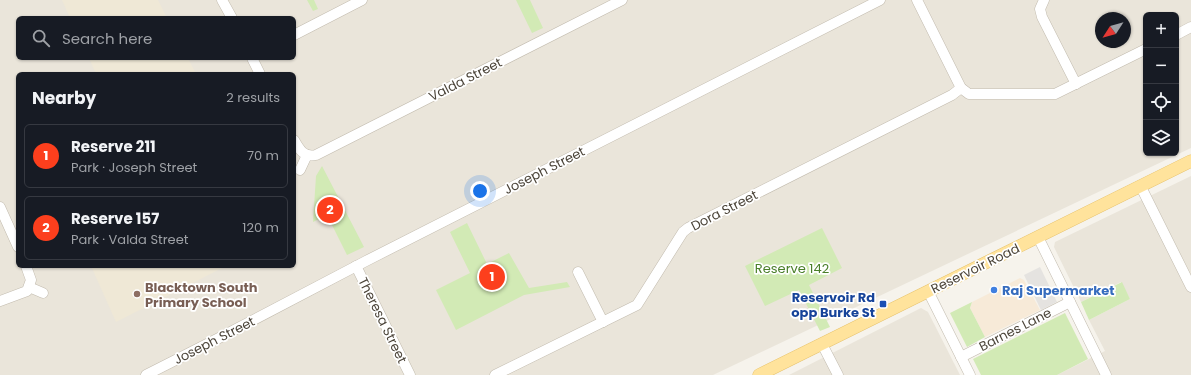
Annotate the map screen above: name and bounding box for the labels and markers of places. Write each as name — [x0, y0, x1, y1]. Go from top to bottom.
pin: 2 — [317, 195, 343, 225]
pin: 1 — [479, 262, 505, 292]
place label: Blacktown South Primary School — [145, 278, 258, 312]
place label: Raj Supermarket — [1002, 281, 1115, 300]
marker: Raj Supermarket — [989, 285, 999, 295]
place label: Reservoir Rd opp Burke St — [791, 288, 875, 322]
marker: Blacktown South Primary School — [132, 289, 142, 299]
marker: Reservoir Rd opp Burke St — [878, 299, 888, 309]

